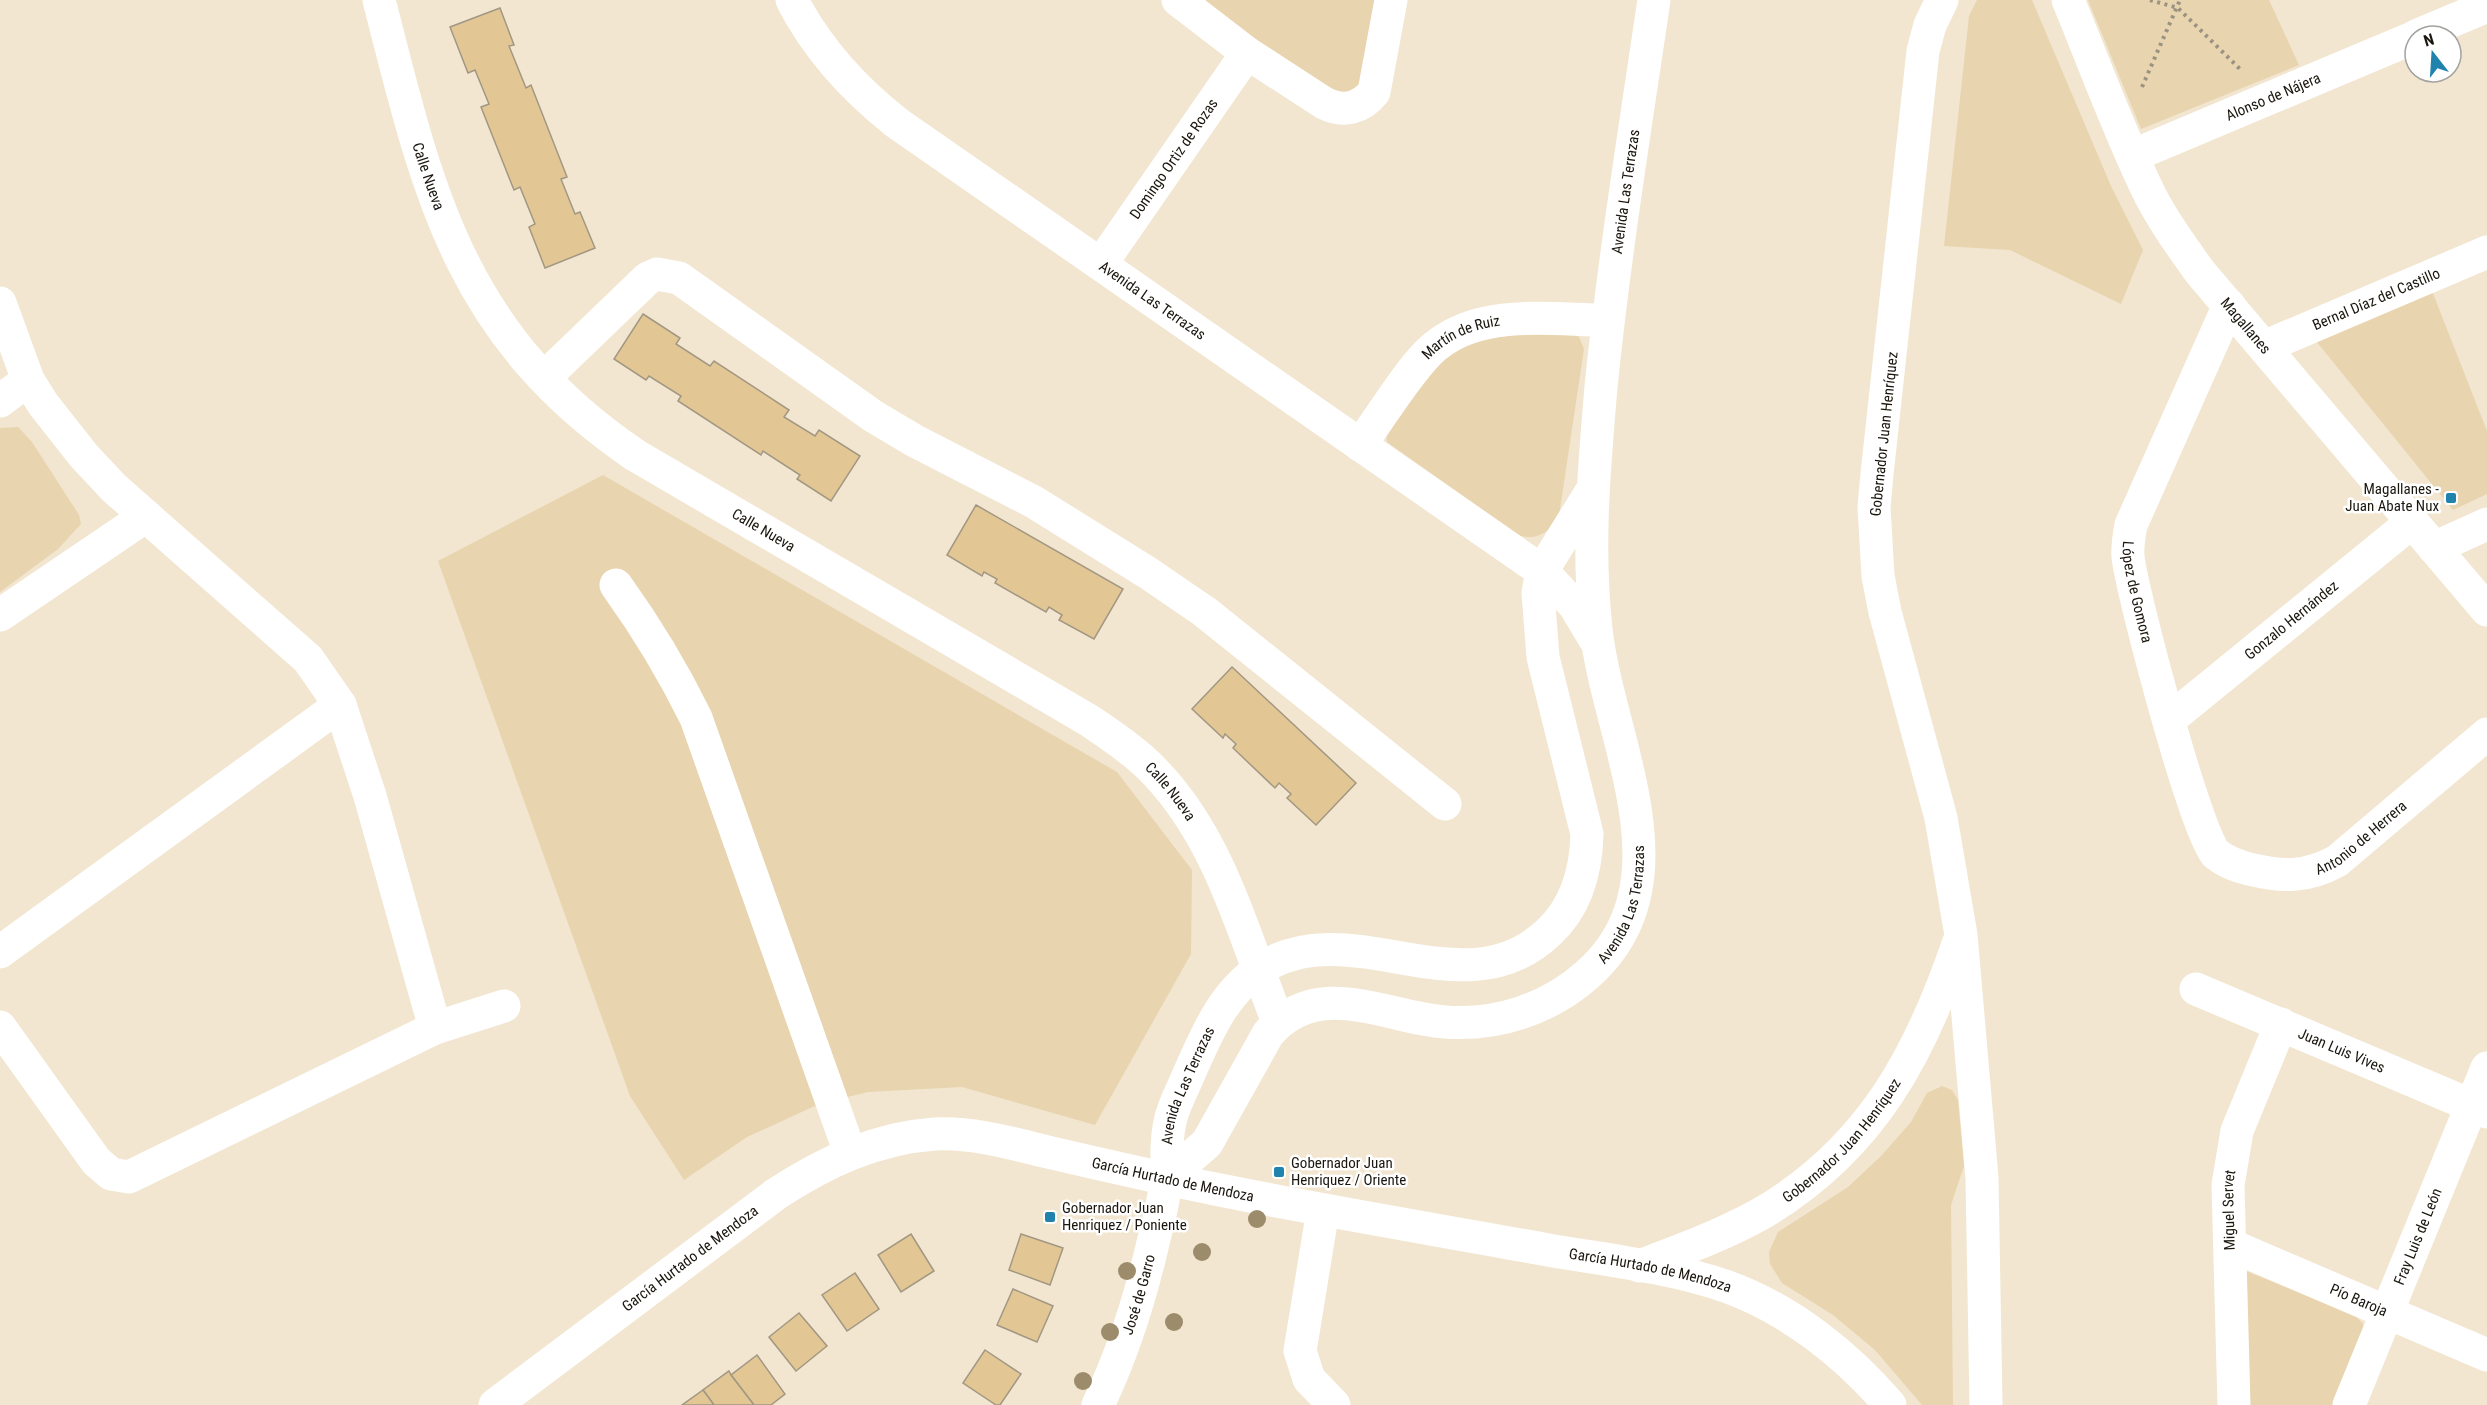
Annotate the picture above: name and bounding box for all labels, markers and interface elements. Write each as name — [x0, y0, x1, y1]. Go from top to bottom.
north arrow — [2403, 24, 2463, 84]
text: N — [2421, 30, 2436, 51]
street label: Alonso de Nájera — [2223, 69, 2323, 125]
street label: Domingo Ortiz de Rozas — [1126, 95, 1222, 222]
street label: Avenida Las Terrazas — [1608, 128, 1644, 255]
street label: Calle Nueva — [409, 140, 448, 213]
street label: Avenida Las Terrazas — [1096, 257, 1209, 344]
street label: Bernal Díaz del Castillo — [2310, 264, 2443, 334]
street label: Magallanes — [2217, 294, 2275, 358]
street label: Martín de Ruiz — [1418, 312, 1501, 363]
street label: Gobernador Juan Henríquez — [1866, 351, 1902, 517]
place label: Magallanes - Juan Abate Nux — [2345, 480, 2439, 515]
marker: Magallanes - Juan Abate Nux — [2444, 491, 2458, 505]
street label: Calle Nueva — [729, 505, 798, 556]
street label: López de Gomora — [2119, 540, 2156, 645]
street label: Gonzalo Hernández — [2241, 577, 2342, 664]
street label: Calle Nueva — [1142, 758, 1199, 824]
street label: Antonio de Herrera — [2313, 797, 2410, 879]
street label: Avenida Las Terrazas — [1594, 845, 1648, 967]
street label: Avenida Las Terrazas — [1158, 1023, 1219, 1145]
street label: Juan Luis Vives — [2296, 1024, 2388, 1077]
street label: Gobernador Juan Henríquez — [1779, 1075, 1905, 1207]
street label: García Hurtado de Mendoza — [1090, 1153, 1256, 1206]
place label: Gobernador Juan Henriquez / Oriente — [1291, 1154, 1406, 1189]
marker: Gobernador Juan Henriquez / Oriente — [1272, 1165, 1286, 1179]
street label: Miguel Servet — [2219, 1168, 2239, 1251]
street label: Fray Luis de León — [2390, 1186, 2446, 1288]
place label: Gobernador Juan Henriquez / Poniente — [1062, 1199, 1187, 1234]
street label: García Hurtado de Mendoza — [619, 1202, 762, 1315]
marker: Gobernador Juan Henriquez / Poniente — [1043, 1210, 1057, 1224]
street label: García Hurtado de Mendoza — [1568, 1245, 1734, 1296]
street label: José de Garro — [1119, 1253, 1159, 1337]
street label: Pío Baroja — [2327, 1280, 2390, 1320]

